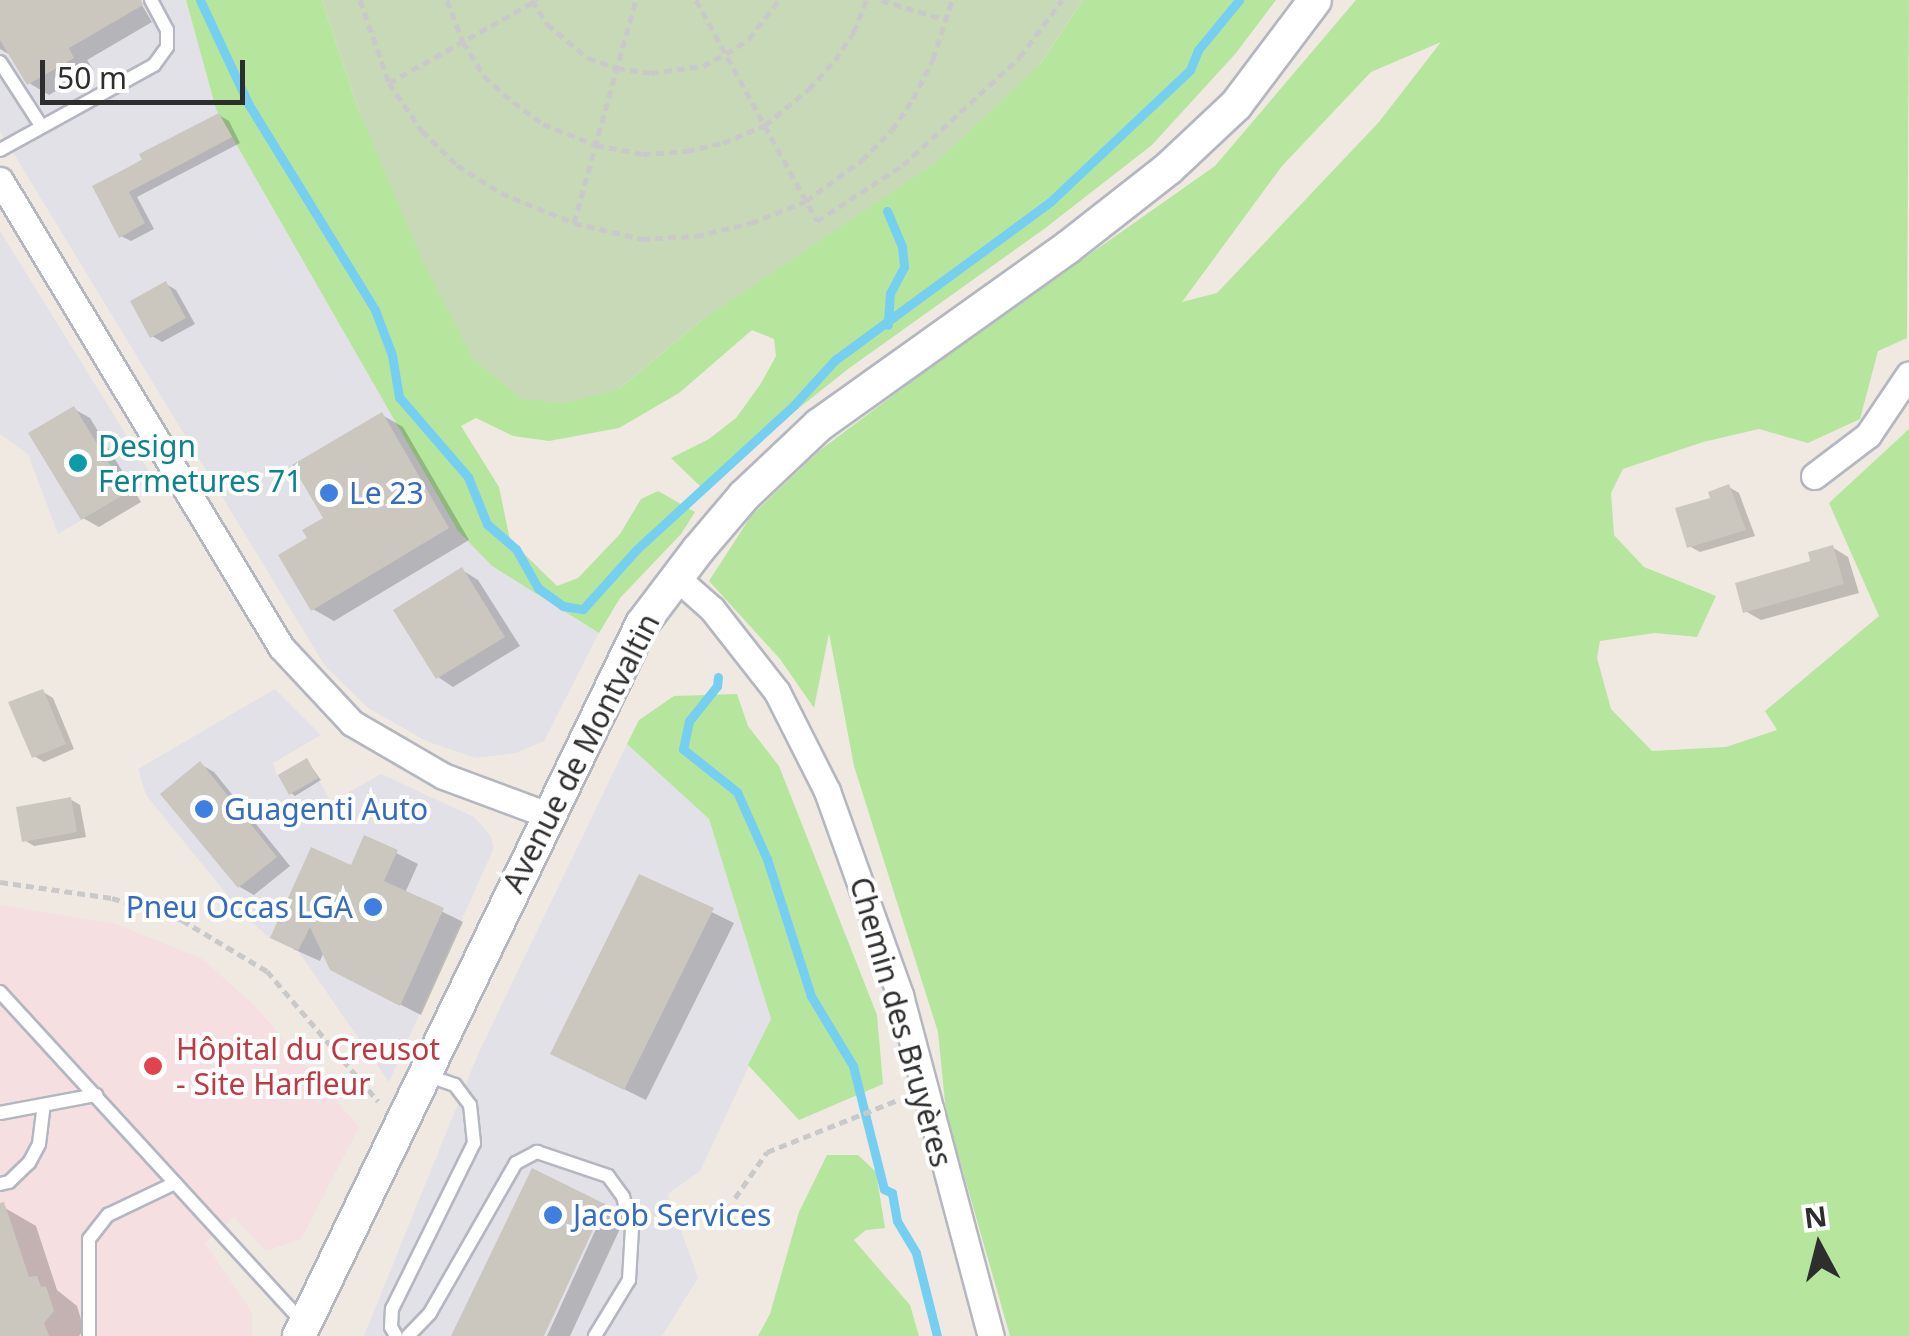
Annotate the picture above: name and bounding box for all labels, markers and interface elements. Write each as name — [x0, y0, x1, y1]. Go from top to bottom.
scale bar — [45, 40, 250, 102]
text: 50 m — [57, 57, 127, 98]
place label: Design Fermetures 71 — [98, 428, 302, 498]
marker: Design Fermetures 71 — [67, 452, 89, 474]
place label: Le 23 — [349, 475, 424, 511]
marker: Le 23 — [318, 482, 340, 504]
street label: Avenue de Montvaltin — [495, 608, 667, 898]
place label: Guagenti Auto — [224, 791, 428, 827]
marker: Guagenti Auto — [193, 798, 215, 820]
street label: Chemin des Bruyères — [842, 873, 960, 1171]
place label: Pneu Occas LGA — [126, 889, 353, 925]
marker: Pneu Occas LGA — [362, 896, 384, 918]
place label: Hôpital du Creusot - Site Harfleur — [176, 1031, 440, 1102]
marker: Hôpital du Creusot - Site Harfleur — [140, 1053, 166, 1079]
north arrow — [1769, 1196, 1869, 1296]
text: N — [1802, 1196, 1829, 1236]
place label: Jacob Services — [573, 1197, 771, 1233]
marker: Jacob Services — [542, 1204, 564, 1226]

